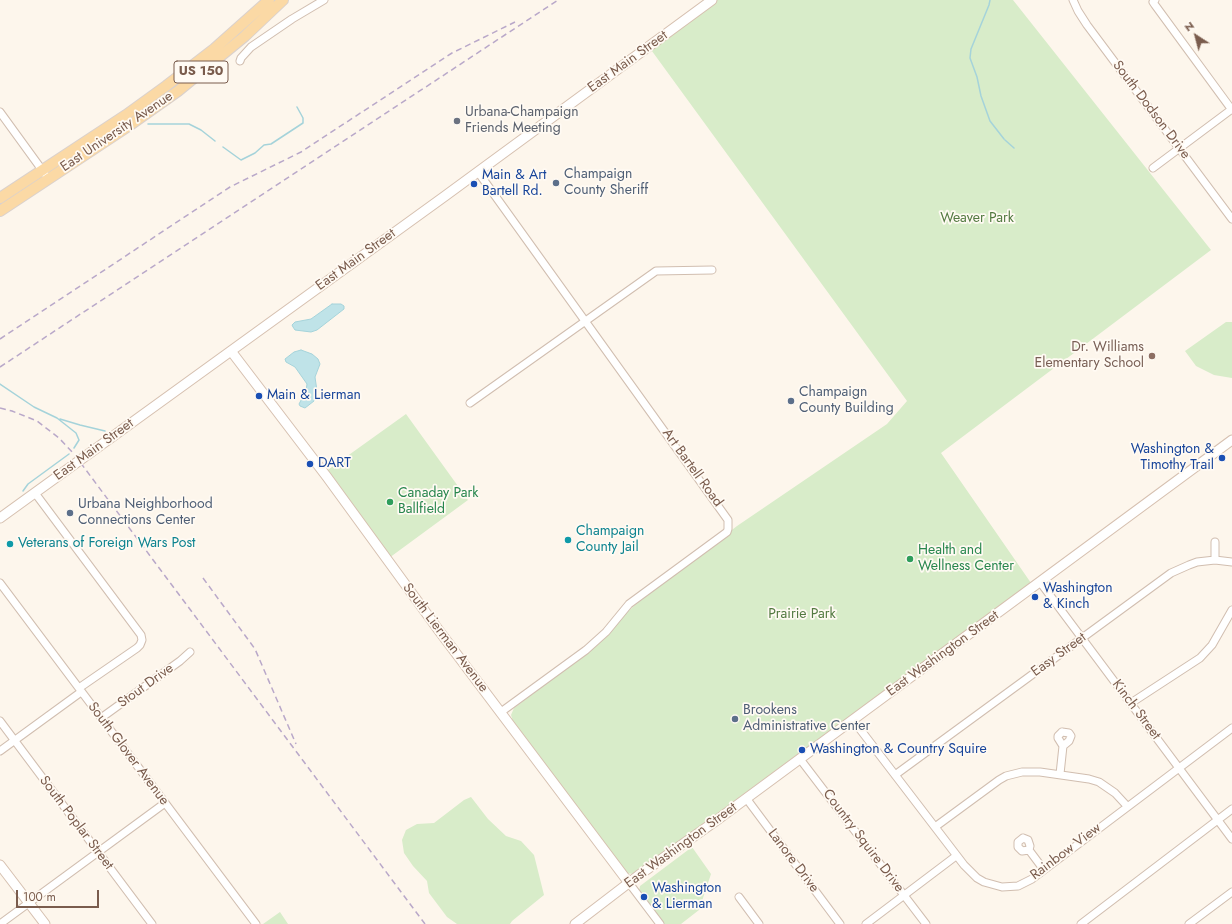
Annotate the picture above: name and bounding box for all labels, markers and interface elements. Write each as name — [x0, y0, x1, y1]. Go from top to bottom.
north arrow — [1176, 16, 1216, 56]
text: N — [1181, 17, 1197, 35]
street label: East Main Street — [585, 27, 671, 97]
street label: South Dodson Drive — [1109, 58, 1193, 162]
road number: US 150 — [174, 61, 228, 83]
street label: East University Avenue — [58, 88, 176, 176]
place label: Urbana-Champaign Friends Meeting — [465, 105, 579, 138]
marker: Urbana-Champaign Friends Meeting — [452, 116, 462, 126]
place label: Champaign County Sheriff — [564, 167, 648, 200]
place label: Main & Art Bartell Rd. — [482, 168, 546, 200]
marker: Champaign County Sheriff — [551, 178, 561, 188]
marker: Main & Art Bartell Rd. — [469, 179, 479, 189]
park label: Weaver Park — [940, 211, 1014, 227]
street label: East Main Street — [313, 225, 399, 295]
place label: Dr. Williams Elementary School — [1034, 340, 1144, 372]
marker: Dr. Williams Elementary School — [1147, 351, 1157, 361]
place label: Champaign County Building — [799, 385, 894, 418]
place label: Main & Lierman — [267, 388, 361, 404]
marker: Main & Lierman — [254, 391, 264, 401]
marker: Champaign County Building — [786, 396, 796, 406]
street label: East Main Street — [51, 415, 137, 485]
street label: Art Bartell Road — [658, 426, 726, 510]
place label: Washington & Timothy Trail — [1131, 442, 1214, 474]
marker: Washington & Timothy Trail — [1217, 453, 1227, 463]
place label: DART — [318, 456, 351, 472]
marker: DART — [305, 459, 315, 469]
place label: Canaday Park Ballfield — [398, 486, 478, 518]
place label: Urbana Neighborhood Connections Center — [78, 497, 213, 530]
marker: Canaday Park Ballfield — [385, 497, 395, 507]
marker: Urbana Neighborhood Connections Center — [65, 508, 75, 518]
place label: Champaign County Jail — [576, 524, 644, 556]
marker: Champaign County Jail — [563, 535, 573, 545]
place label: Veterans of Foreign Wars Post — [18, 536, 195, 552]
marker: Veterans of Foreign Wars Post — [5, 539, 15, 549]
place label: Health and Wellness Center — [918, 543, 1014, 576]
marker: Health and Wellness Center — [905, 554, 915, 564]
street label: South Lierman Avenue — [398, 580, 492, 696]
place label: Washington & Kinch — [1043, 581, 1113, 614]
marker: Washington & Kinch — [1030, 592, 1040, 602]
park label: Prairie Park — [768, 607, 836, 623]
street label: East Washington Street — [884, 608, 1002, 700]
street label: Easy Street — [1028, 629, 1090, 681]
street label: Stout Drive — [115, 660, 177, 712]
street label: Kinch Street — [1108, 677, 1164, 743]
street label: South Glover Avenue — [84, 699, 172, 809]
place label: Brookens Administrative Center — [743, 703, 870, 736]
marker: Brookens Administrative Center — [730, 714, 740, 724]
place label: Washington & Country Squire — [810, 742, 987, 758]
marker: Washington & Country Squire — [797, 745, 807, 755]
street label: South Poplar Street — [35, 773, 117, 873]
street label: Country Squire Drive — [819, 786, 907, 896]
street label: East Washington Street — [622, 800, 740, 892]
street label: Rainbow View — [1027, 820, 1105, 884]
street label: Lanore Drive — [764, 826, 822, 896]
place label: Washington & Lierman — [652, 881, 722, 914]
scale bar — [18, 882, 101, 908]
text: 100 m — [23, 888, 56, 906]
marker: Washington & Lierman — [639, 892, 649, 902]

